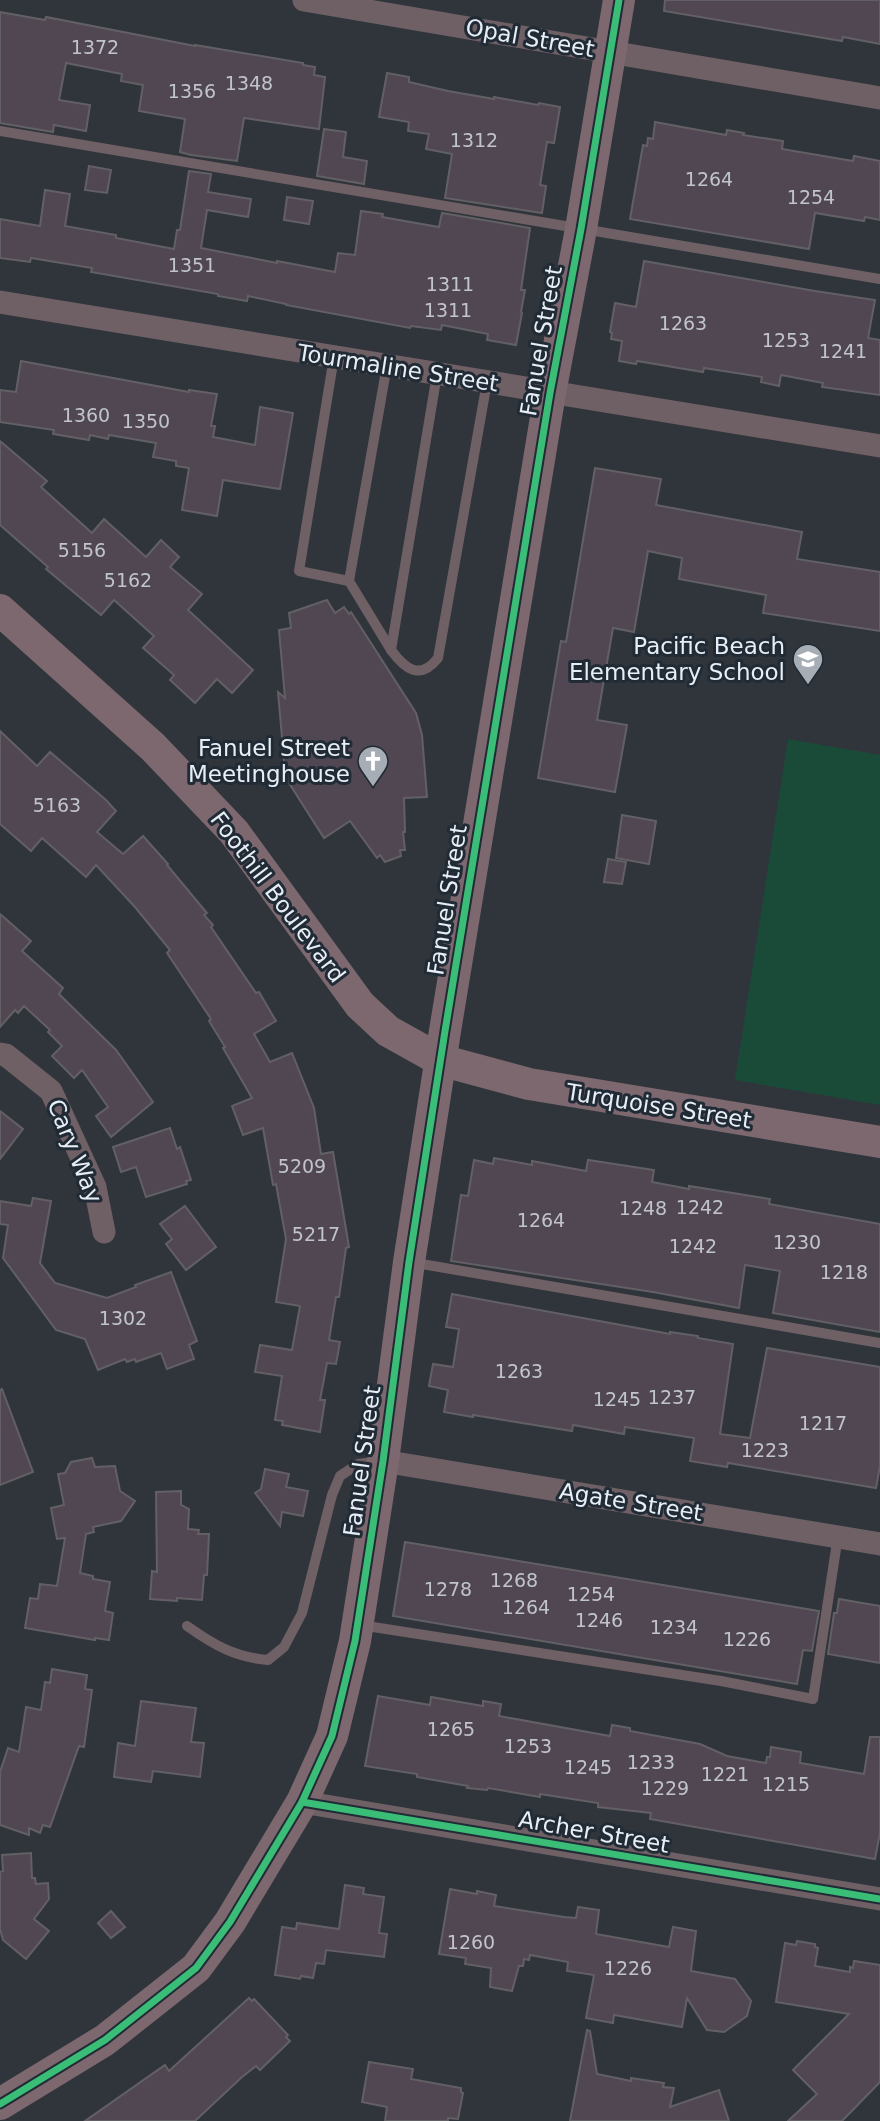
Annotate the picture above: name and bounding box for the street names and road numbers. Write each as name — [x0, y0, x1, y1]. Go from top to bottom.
street label: Opal Street — [464, 14, 596, 62]
street label: Fanuel Street — [515, 264, 567, 418]
street label: Tourmaline Street — [295, 339, 500, 397]
street label: Foothill Boulevard — [205, 807, 351, 987]
street label: Fanuel Street — [422, 823, 472, 977]
street label: Turquoise Street — [564, 1078, 753, 1133]
street label: Cary Way — [42, 1095, 108, 1207]
street label: Fanuel Street — [339, 1384, 385, 1538]
street label: Agate Street — [557, 1478, 705, 1526]
street label: Archer Street — [517, 1806, 671, 1858]

